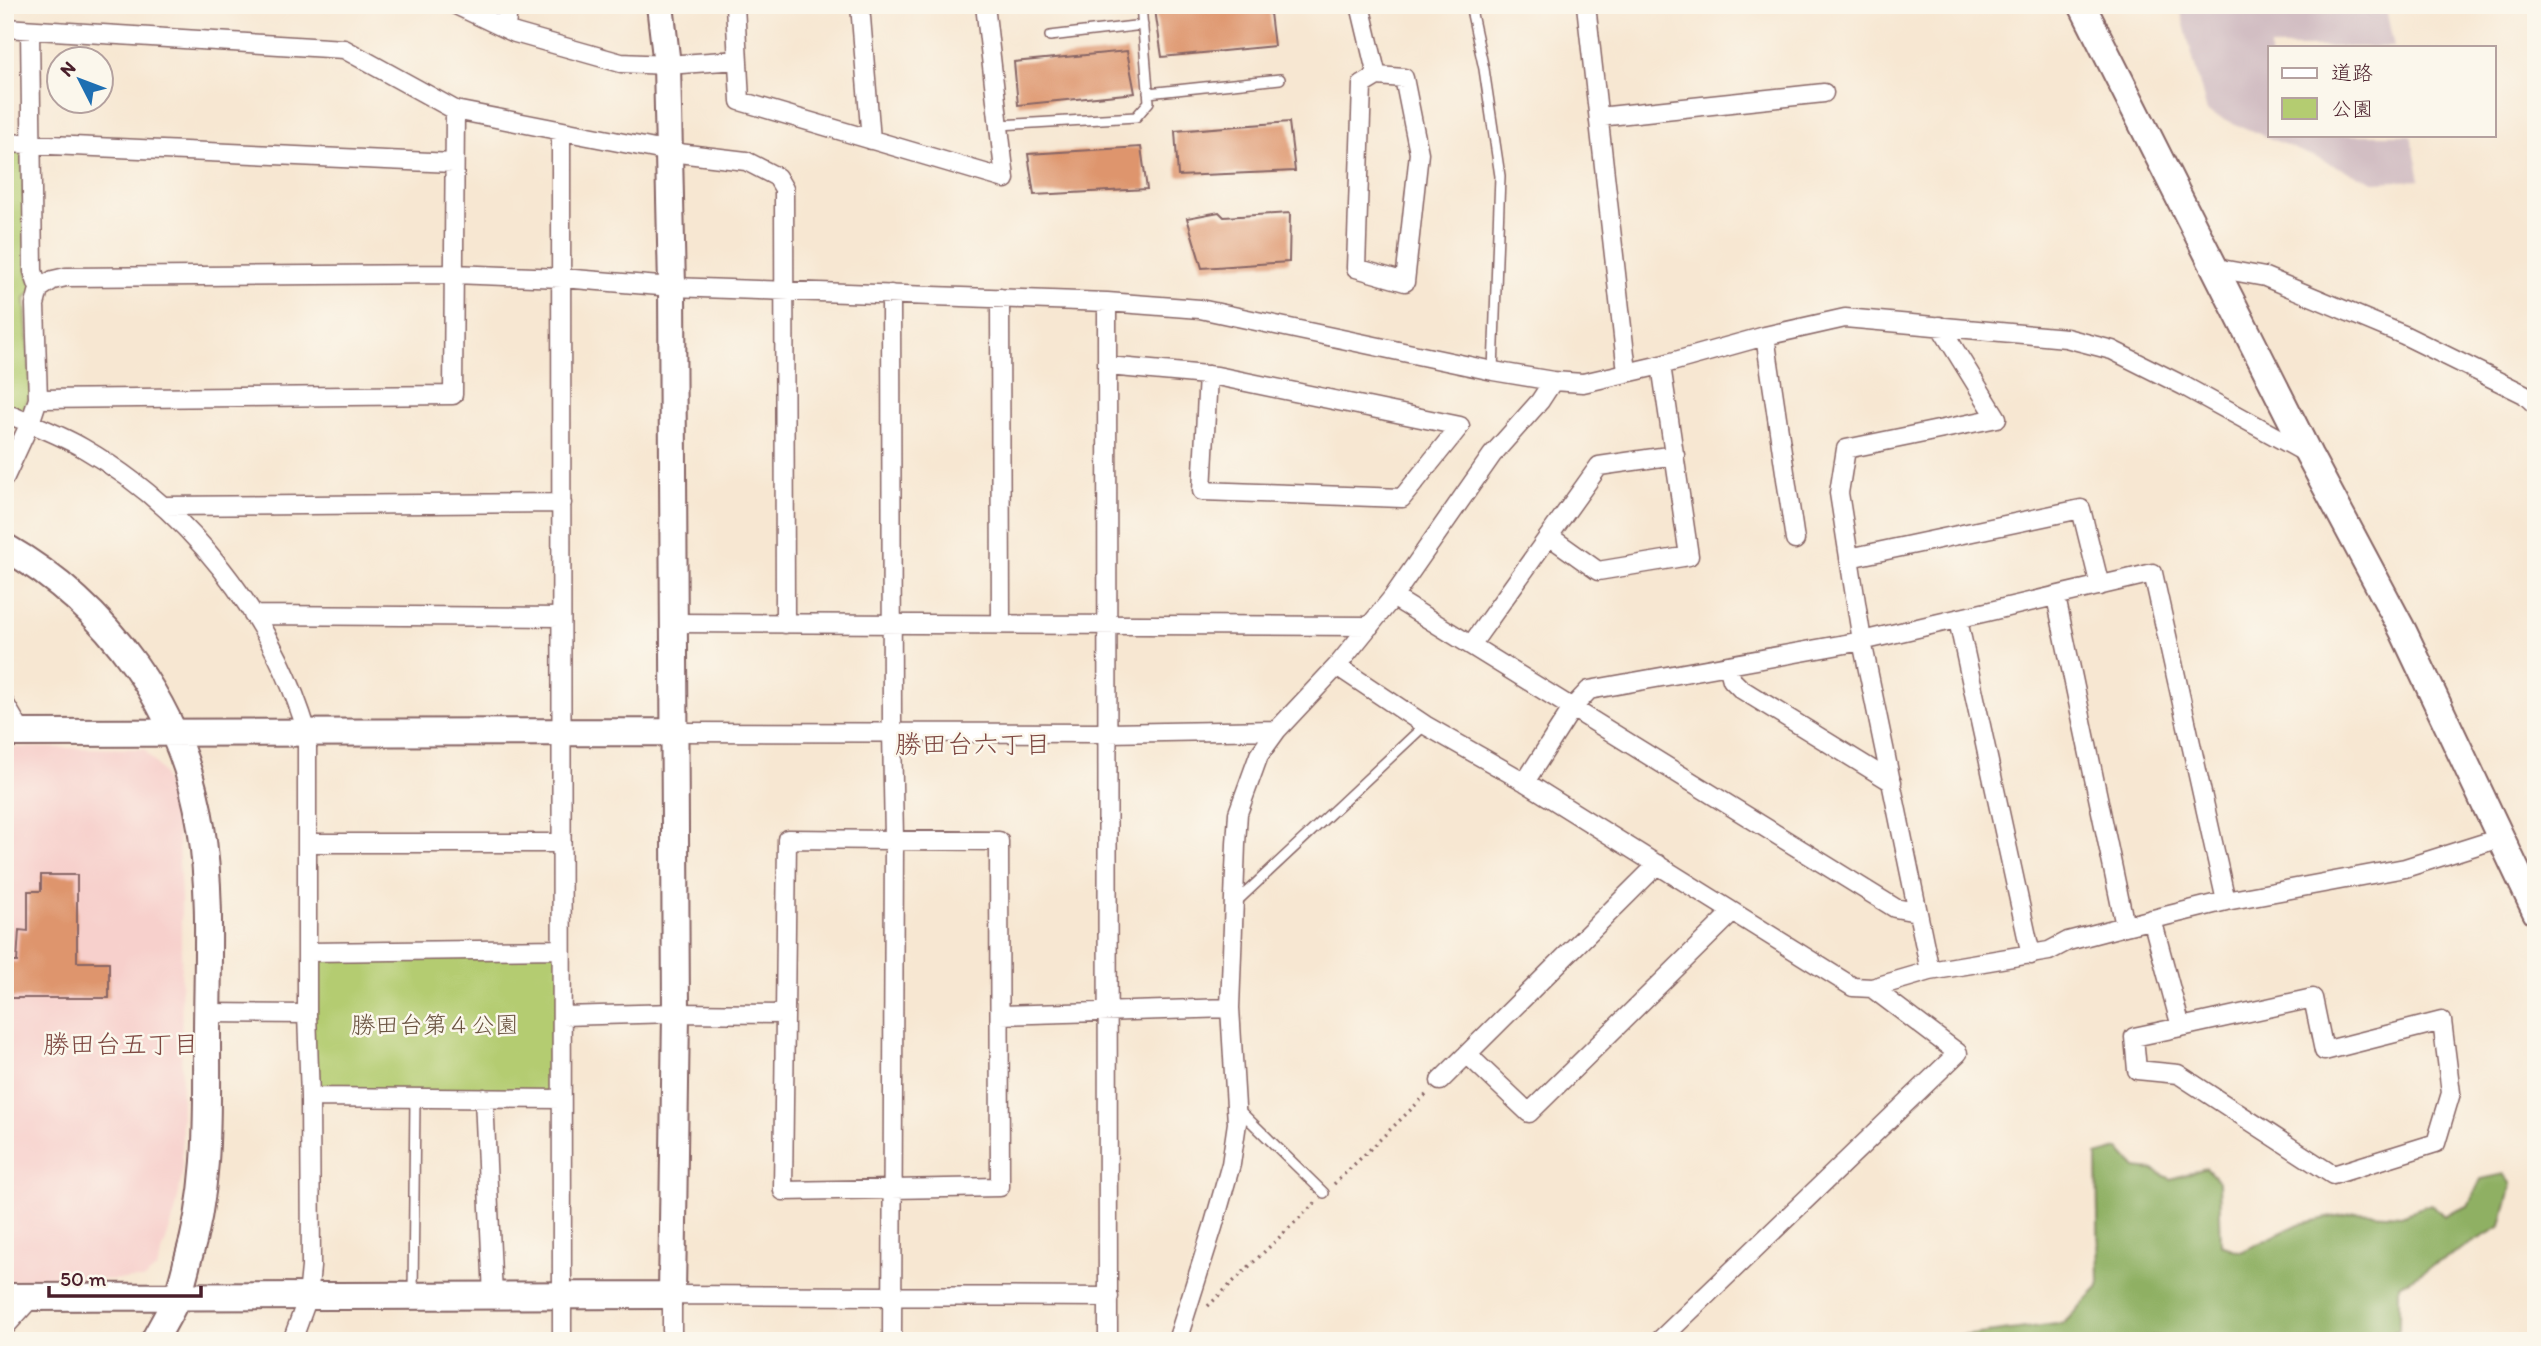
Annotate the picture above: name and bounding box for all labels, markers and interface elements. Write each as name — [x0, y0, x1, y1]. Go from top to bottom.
north arrow — [46, 46, 116, 116]
legend — [2268, 46, 2496, 136]
text: N — [55, 56, 81, 81]
text: 道路 — [2331, 60, 2373, 85]
text: 公園 — [2331, 96, 2373, 121]
district label: 勝田台六丁目 — [895, 728, 1051, 760]
park label: 勝田台第４公園 — [351, 1010, 519, 1039]
district label: 勝田台五丁目 — [43, 1028, 199, 1060]
scale bar — [49, 1255, 201, 1299]
text: 50 m — [60, 1266, 107, 1291]

